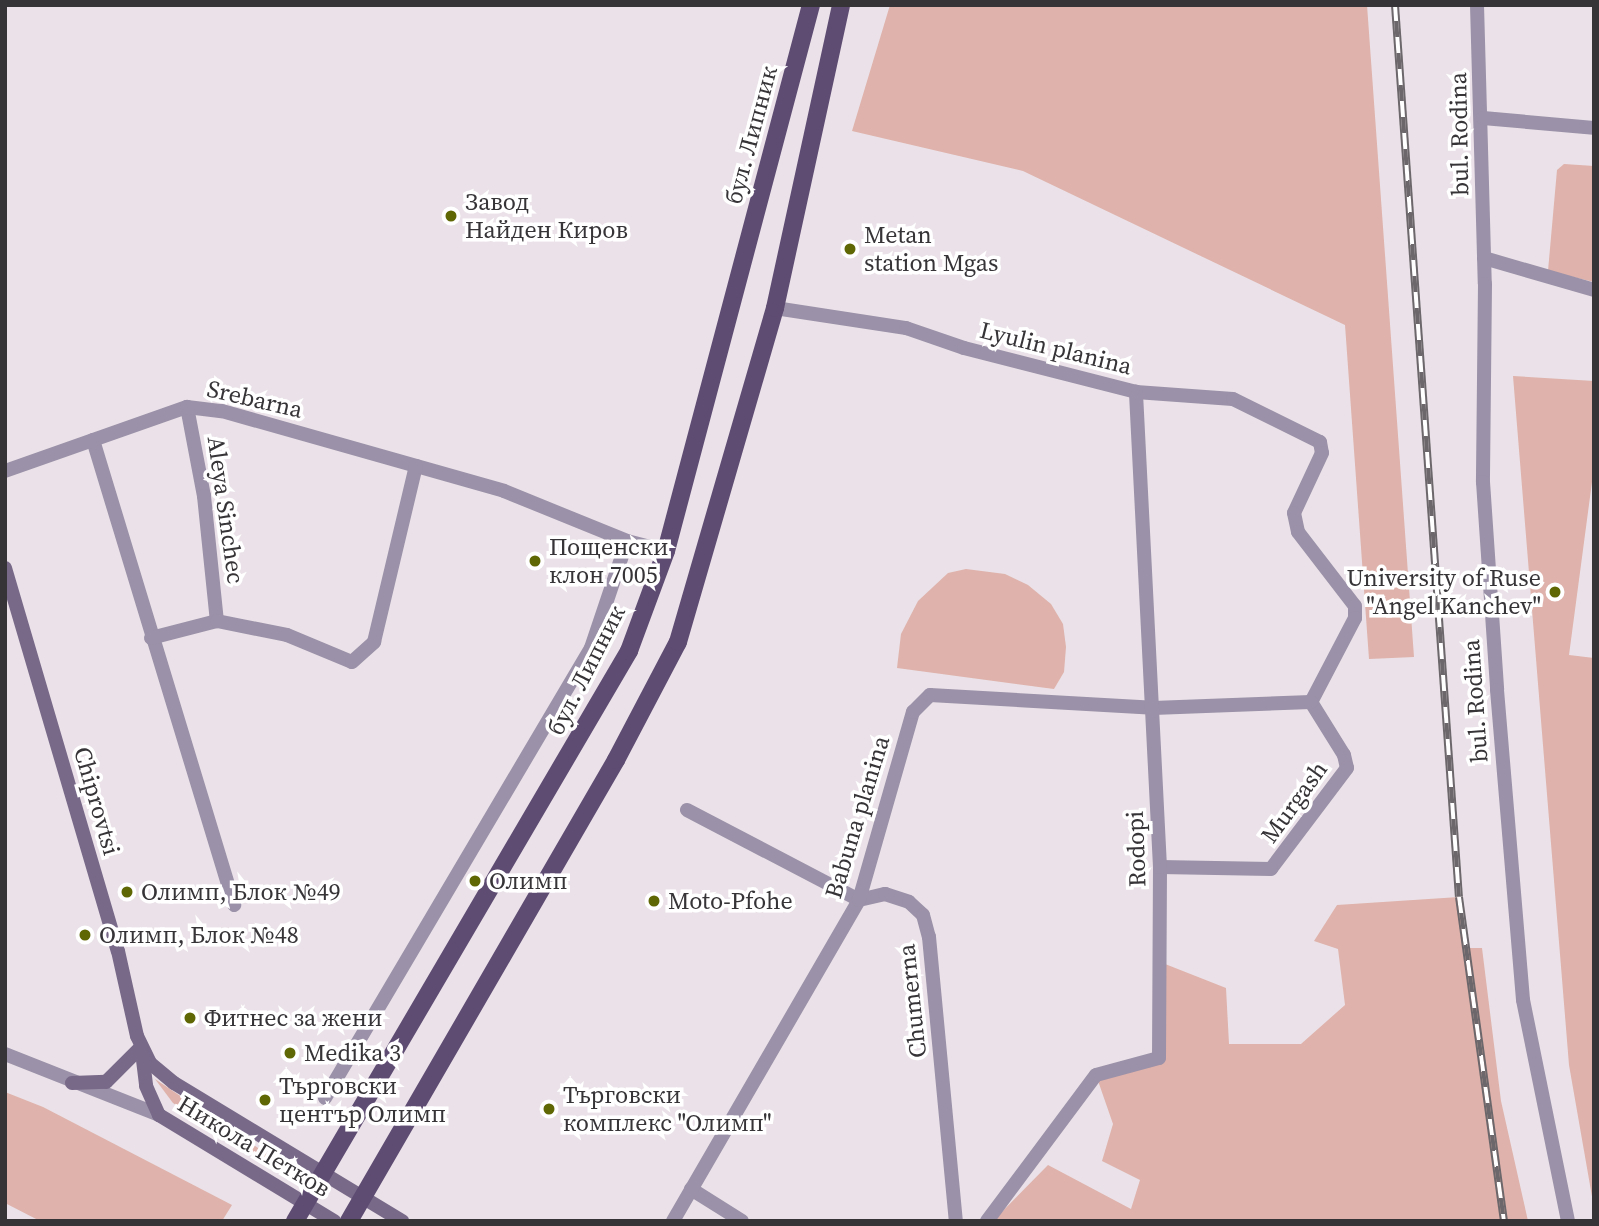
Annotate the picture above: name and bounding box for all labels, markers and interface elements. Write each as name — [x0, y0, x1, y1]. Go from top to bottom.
street label: бул. Липник — [719, 63, 783, 207]
street label: bul. Rodina — [1444, 72, 1474, 196]
place label: Завод Найден Киров — [465, 188, 628, 244]
marker: Завод Найден Киров — [443, 208, 459, 224]
place label: Metan station Mgas — [864, 221, 998, 277]
marker: Metan station Mgas — [842, 241, 858, 257]
street label: Lyulin planina — [977, 315, 1135, 381]
street label: Srebarna — [204, 374, 306, 424]
street label: Aleya Sinchec — [201, 434, 251, 586]
place label: Пощенски клон 7005 — [549, 533, 669, 589]
marker: Пощенски клон 7005 — [527, 553, 543, 569]
place label: University of Ruse "Angel Kanchev" — [1347, 564, 1541, 620]
marker: University of Ruse "Angel Kanchev" — [1547, 584, 1563, 600]
street label: бул. Липник — [541, 600, 631, 740]
street label: bul. Rodina — [1456, 638, 1494, 764]
street label: Babuna planina — [819, 732, 895, 902]
street label: Chiprovtsi — [68, 744, 126, 858]
street label: Murgash — [1255, 756, 1333, 848]
street label: Rodopi — [1120, 810, 1152, 888]
place label: Олимп — [489, 867, 567, 895]
marker: Олимп — [467, 873, 483, 889]
place label: Олимп, Блок №49 — [141, 878, 341, 906]
marker: Олимп, Блок №49 — [119, 884, 135, 900]
place label: Moto-Pfohe — [668, 887, 793, 915]
marker: Moto-Pfohe — [646, 893, 662, 909]
place label: Олимп, Блок №48 — [99, 921, 299, 949]
marker: Олимп, Блок №48 — [77, 927, 93, 943]
street label: Chumerna — [892, 943, 932, 1059]
place label: Фитнес за жени — [204, 1004, 382, 1032]
marker: Фитнес за жени — [182, 1010, 198, 1026]
place label: Medika 3 — [304, 1039, 401, 1067]
marker: Medika 3 — [282, 1045, 298, 1061]
place label: Търговски център Олимп — [279, 1072, 446, 1128]
place label: Търговски комплекс "Олимп" — [563, 1081, 772, 1137]
street label: Никола Петков — [172, 1089, 336, 1203]
marker: Търговски център Олимп — [257, 1092, 273, 1108]
marker: Търговски комплекс "Олимп" — [541, 1101, 557, 1117]

